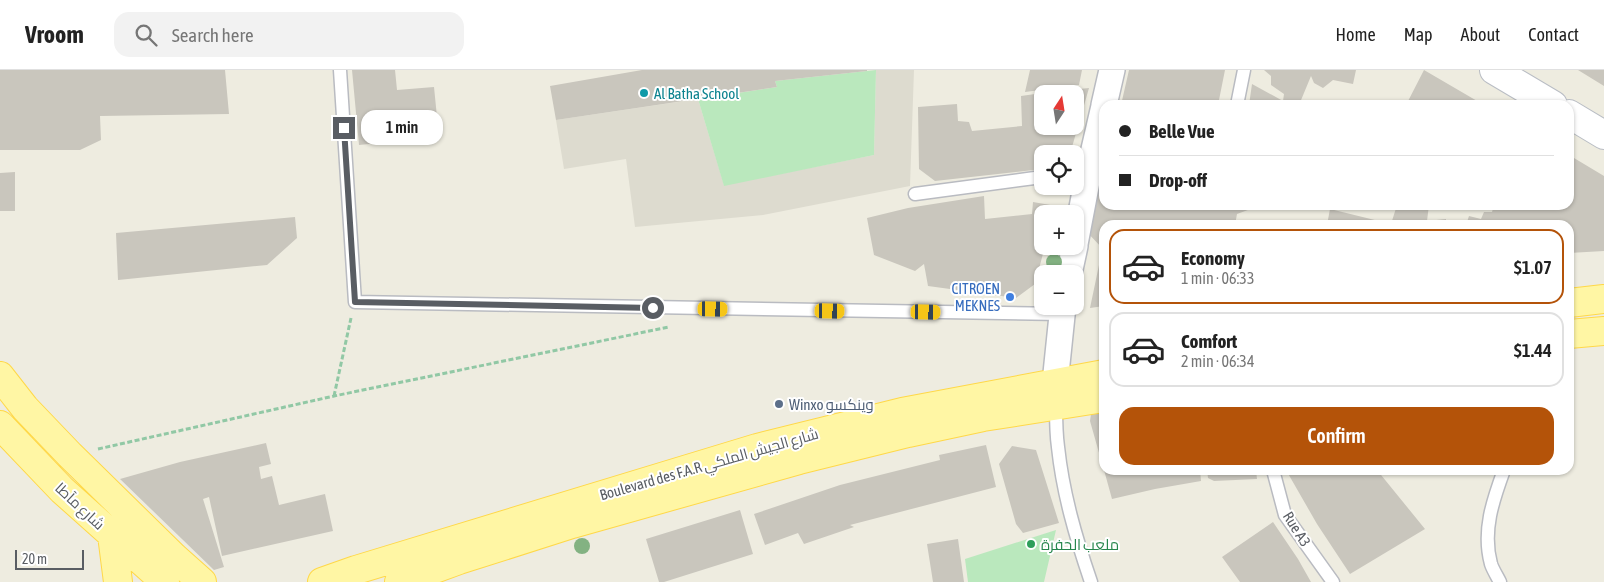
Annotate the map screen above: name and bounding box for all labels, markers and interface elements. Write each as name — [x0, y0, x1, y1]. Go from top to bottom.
search box — [114, 12, 464, 57]
text: Vroom — [25, 21, 84, 48]
icon: search — [132, 21, 160, 49]
text: Search here — [172, 24, 254, 46]
text: Home — [1336, 24, 1376, 45]
text: Map — [1404, 24, 1433, 45]
text: About — [1461, 24, 1500, 45]
text: Contact — [1528, 24, 1579, 45]
place label: Al Batha School — [654, 85, 739, 102]
north arrow — [1034, 85, 1084, 135]
map controls — [1034, 85, 1084, 315]
marker: Al Batha School — [638, 87, 650, 99]
callout: 1 min — [362, 110, 444, 146]
route end — [333, 117, 355, 139]
text: 1 min — [386, 118, 418, 136]
text: Belle Vue — [1149, 120, 1215, 142]
button: locate — [1034, 145, 1084, 195]
text: Drop-off — [1149, 169, 1207, 191]
button: + — [1034, 205, 1084, 255]
icon: car — [1121, 244, 1166, 289]
text: Economy — [1181, 247, 1245, 269]
text: $1.07 — [1514, 256, 1552, 278]
button: − — [1034, 265, 1084, 315]
text: 1 min · 06:33 — [1181, 269, 1254, 287]
place label: CITROEN MEKNES — [951, 280, 1000, 314]
marker: CITROEN MEKNES — [1004, 291, 1016, 303]
route start — [642, 297, 664, 319]
car — [697, 301, 728, 317]
car — [814, 303, 845, 319]
car — [910, 304, 941, 320]
icon: car — [1121, 327, 1166, 372]
text: Comfort — [1181, 330, 1237, 352]
text: $1.44 — [1514, 339, 1552, 361]
text: 2 min · 06:34 — [1181, 352, 1254, 370]
place label: Winxo وينكسو — [789, 396, 874, 414]
marker: Winxo وينكسو — [773, 398, 785, 410]
button: Confirm — [1119, 407, 1554, 465]
street label: Boulevard des F.A.R شارع الجيش الملكي — [598, 425, 821, 507]
street label: شارع مآطا — [50, 479, 108, 535]
street label: Rue A3 — [1280, 508, 1314, 550]
place label: ملعب الحفرة — [1041, 536, 1119, 554]
marker: ملعب الحفرة — [1025, 538, 1037, 550]
scale bar — [15, 547, 84, 570]
text: 20 m — [22, 551, 47, 567]

